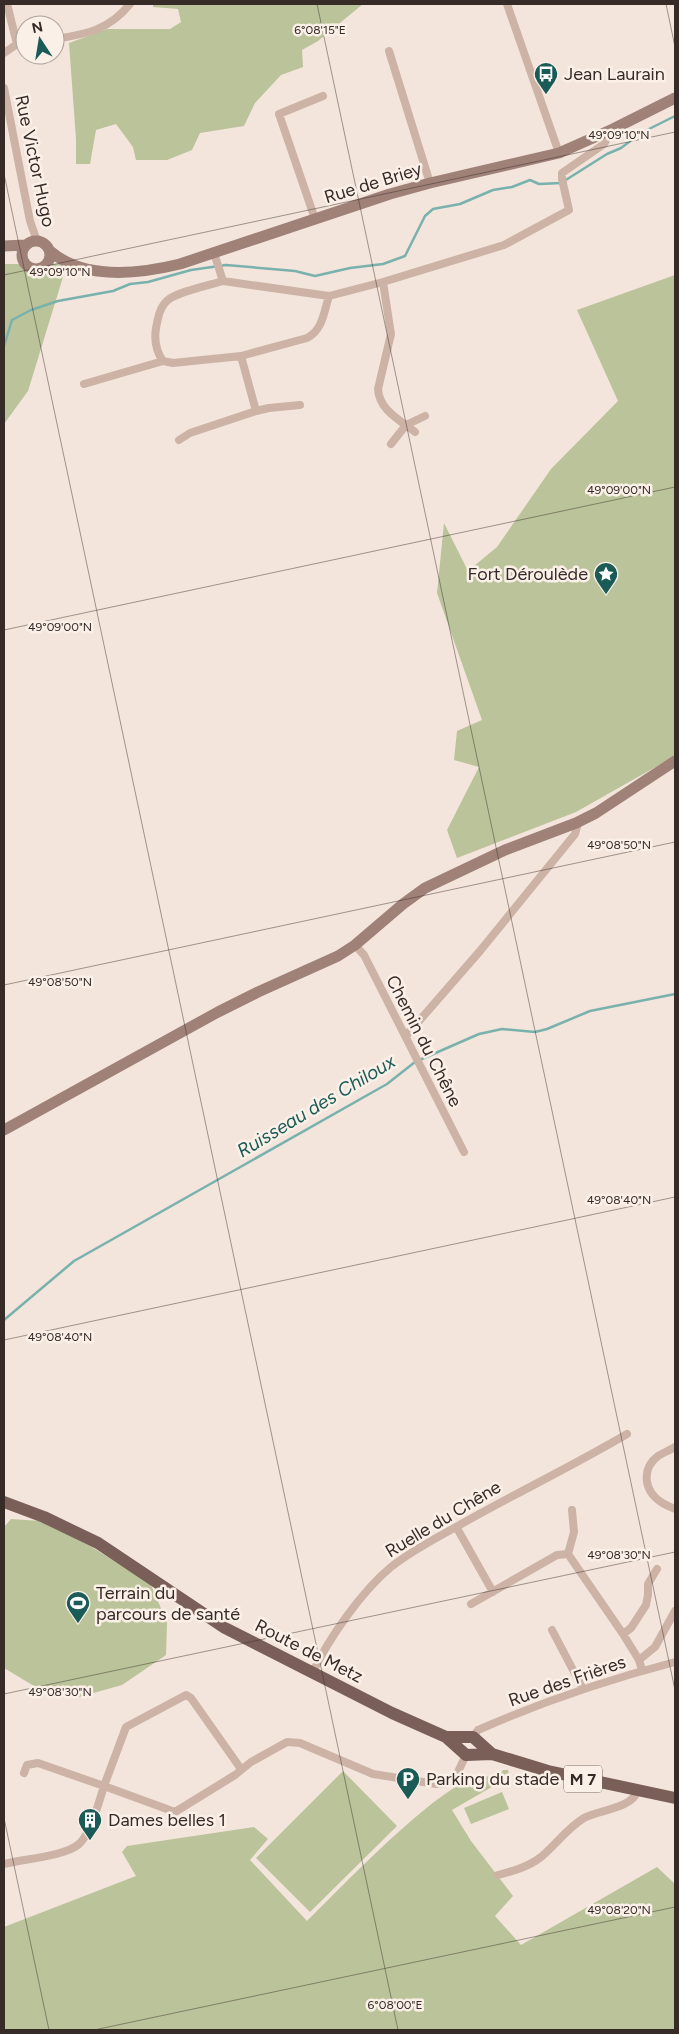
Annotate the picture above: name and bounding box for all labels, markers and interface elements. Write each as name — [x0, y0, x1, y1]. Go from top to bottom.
north arrow — [15, 15, 65, 65]
text: N — [30, 18, 44, 37]
text: 6°08'15"E — [294, 23, 346, 37]
bus stop icon: Jean Laurain — [533, 61, 559, 95]
place label: Jean Laurain — [564, 63, 665, 85]
street label: Rue Victor Hugo — [10, 93, 60, 229]
text: 49°09'10"N — [588, 128, 650, 142]
street label: Rue de Briey — [322, 158, 425, 208]
text: 49°09'10"N — [29, 265, 91, 279]
text: 49°09'00"N — [587, 483, 651, 497]
place icon: Fort Déroulède — [593, 561, 619, 595]
place label: Fort Déroulède — [468, 563, 588, 585]
text: 49°09'00"N — [28, 620, 92, 634]
text: 49°08'50"N — [587, 838, 651, 852]
street label: Chemin du Chêne — [381, 972, 467, 1111]
text: 49°08'50"N — [28, 975, 92, 989]
water label: Ruisseau des Chiloux — [233, 1049, 400, 1162]
text: 49°08'40"N — [587, 1193, 651, 1207]
text: 49°08'40"N — [28, 1330, 92, 1344]
street label: Ruelle du Chêne — [381, 1476, 505, 1562]
text: 49°08'30"N — [587, 1548, 651, 1562]
place label: Terrain du parcours de santé — [96, 1582, 240, 1625]
sports icon: Terrain du parcours de santé — [65, 1590, 91, 1624]
street label: Route de Metz — [251, 1614, 367, 1688]
street label: Rue des Frières — [505, 1651, 629, 1711]
text: 49°08'30"N — [28, 1685, 92, 1699]
parking icon: Parking du stade — [395, 1766, 421, 1800]
road number: M 7 — [564, 1766, 602, 1792]
place label: Parking du stade — [426, 1768, 559, 1790]
building icon: Dames belles 1 — [77, 1807, 103, 1841]
place label: Dames belles 1 — [108, 1809, 226, 1831]
text: 49°08'20"N — [587, 1903, 651, 1917]
text: 6°08'00"E — [367, 1998, 423, 2012]

